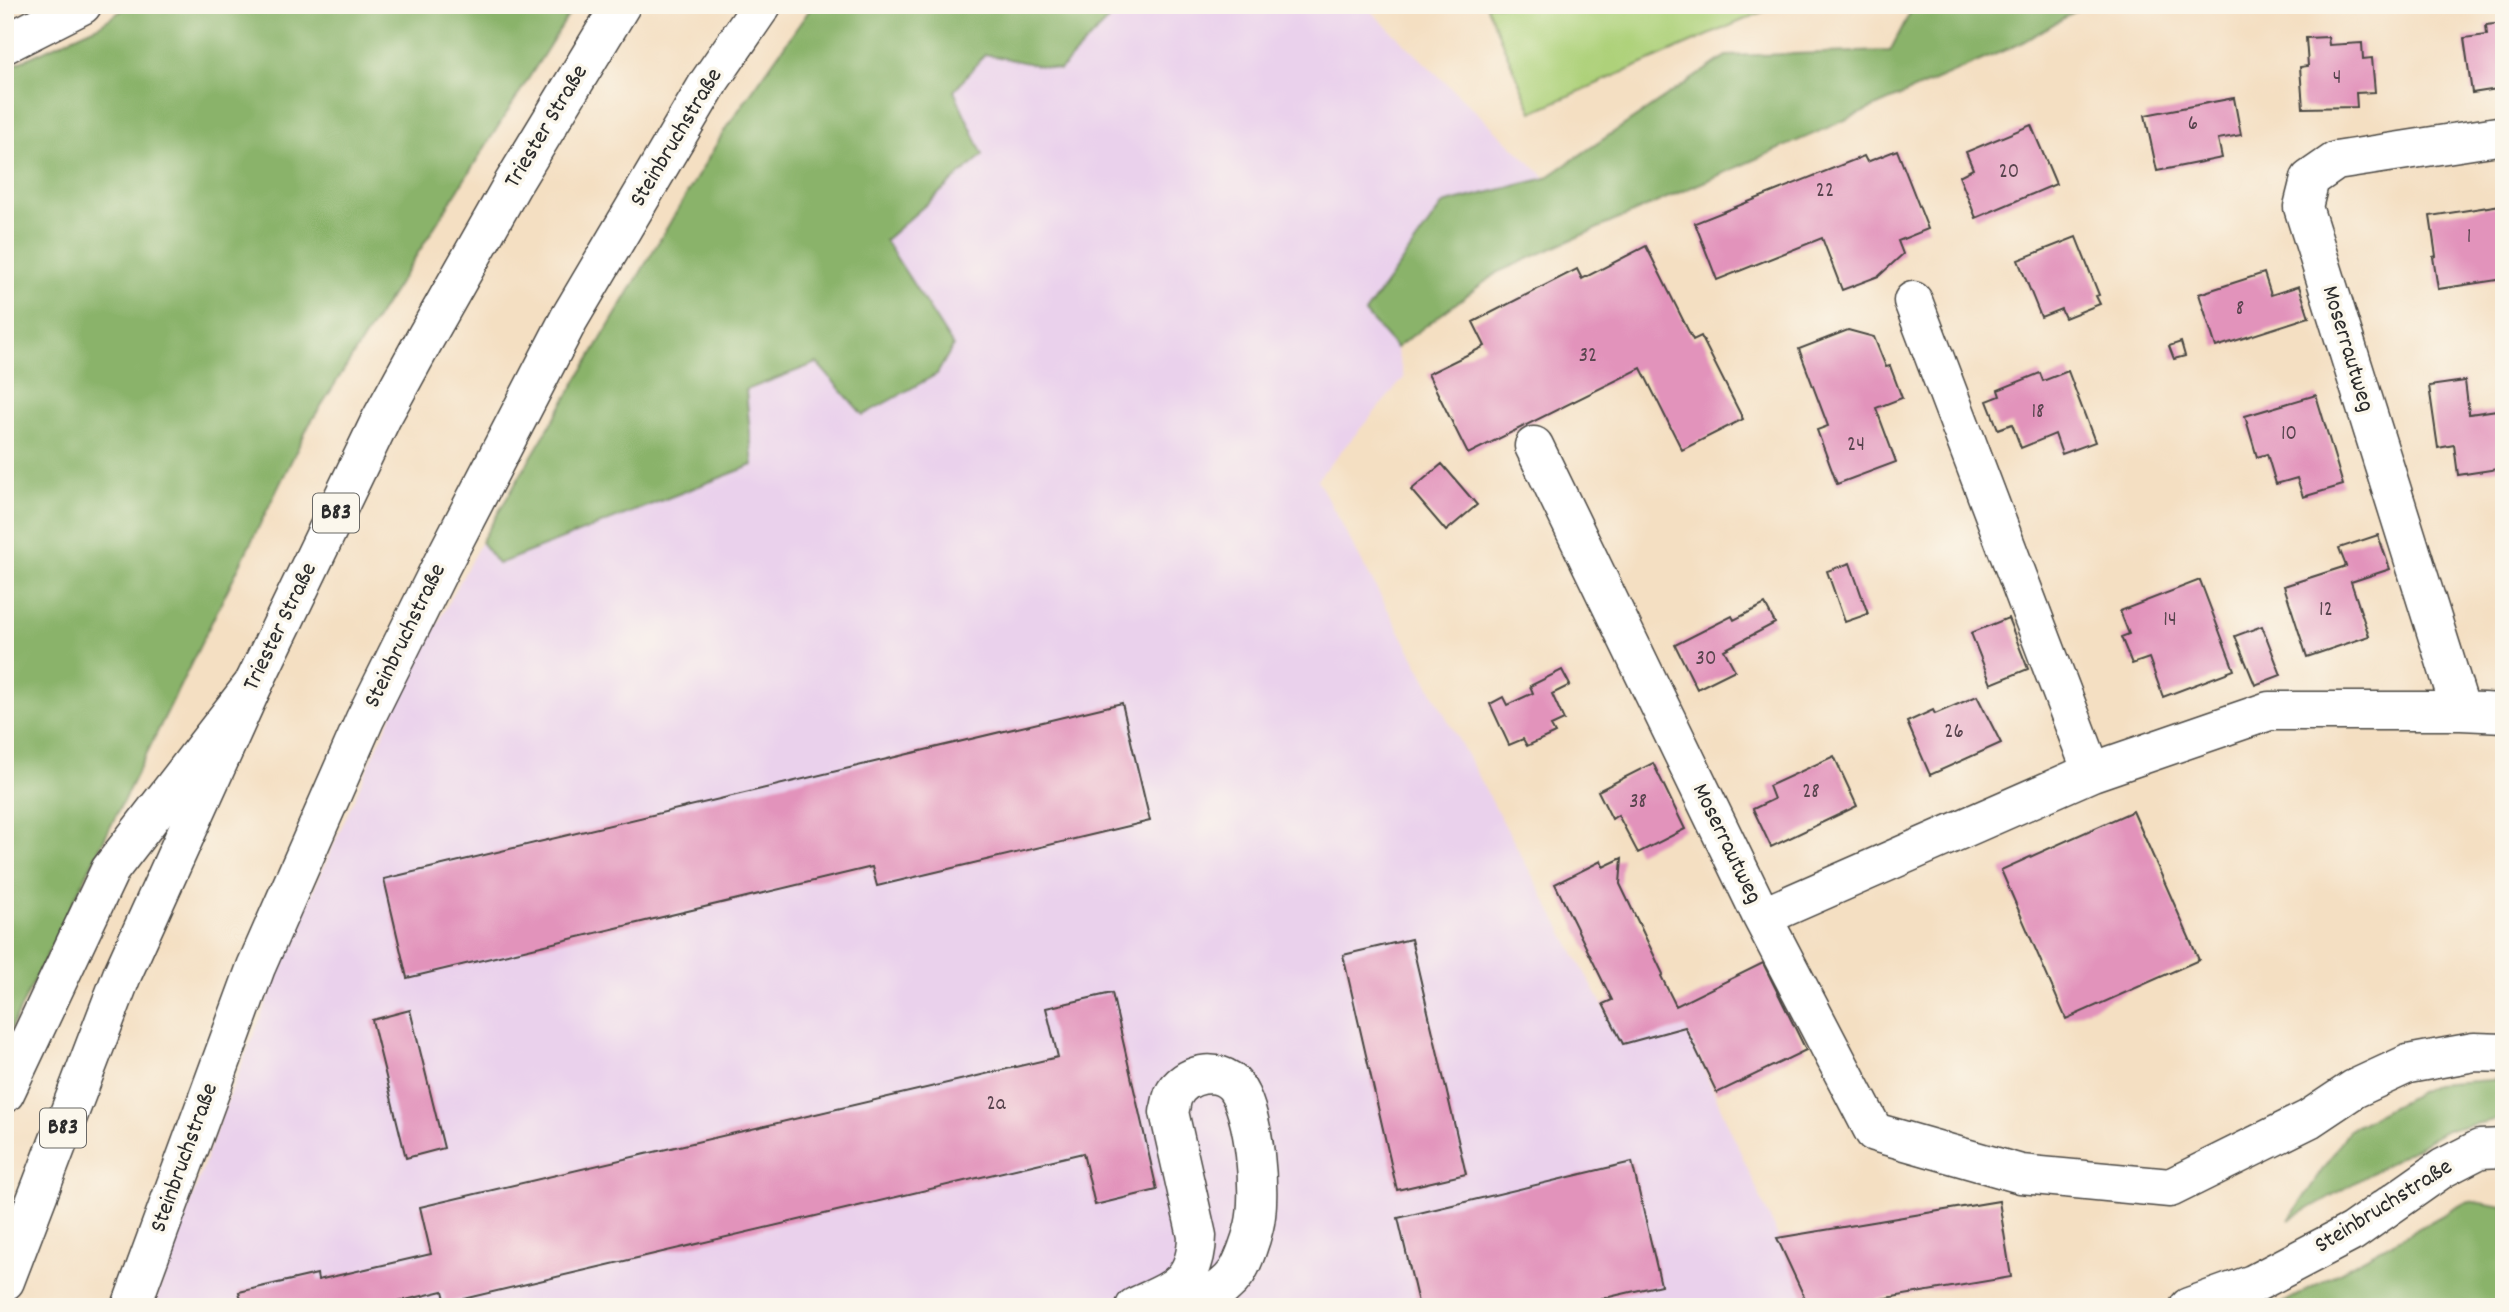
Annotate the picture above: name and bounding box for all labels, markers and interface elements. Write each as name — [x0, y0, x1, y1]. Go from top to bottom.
street label: Triester Straße — [497, 59, 597, 195]
street label: Steinbruchstraße — [622, 62, 732, 214]
house number: 4 — [2333, 64, 2341, 94]
house number: 6 — [2188, 110, 2198, 140]
house number: 20 — [1999, 158, 2019, 188]
house number: 22 — [1816, 177, 1834, 207]
house number: 1 — [2467, 223, 2471, 253]
street label: Moserrautweg — [2312, 282, 2382, 416]
house number: 8 — [2236, 295, 2244, 325]
house number: 32 — [1579, 342, 1597, 372]
house number: 18 — [2031, 398, 2045, 428]
house number: 10 — [2281, 420, 2297, 450]
house number: 24 — [1847, 431, 1865, 461]
road number: B83 — [313, 494, 359, 533]
street label: Triester Straße — [235, 557, 327, 697]
street label: Steinbruchstraße — [356, 558, 456, 714]
house number: 12 — [2319, 596, 2333, 626]
house number: 14 — [2163, 606, 2177, 636]
house number: 30 — [1696, 645, 1716, 675]
house number: 26 — [1944, 718, 1964, 748]
street label: Moserrautweg — [1682, 778, 1770, 910]
house number: 28 — [1802, 778, 1820, 808]
house number: 38 — [1629, 788, 1647, 818]
street label: Steinbruchstraße — [142, 1078, 228, 1238]
house number: 2a — [986, 1090, 1007, 1120]
road number: B83 — [40, 1108, 86, 1148]
street label: Steinbruchstraße — [2308, 1151, 2460, 1263]

